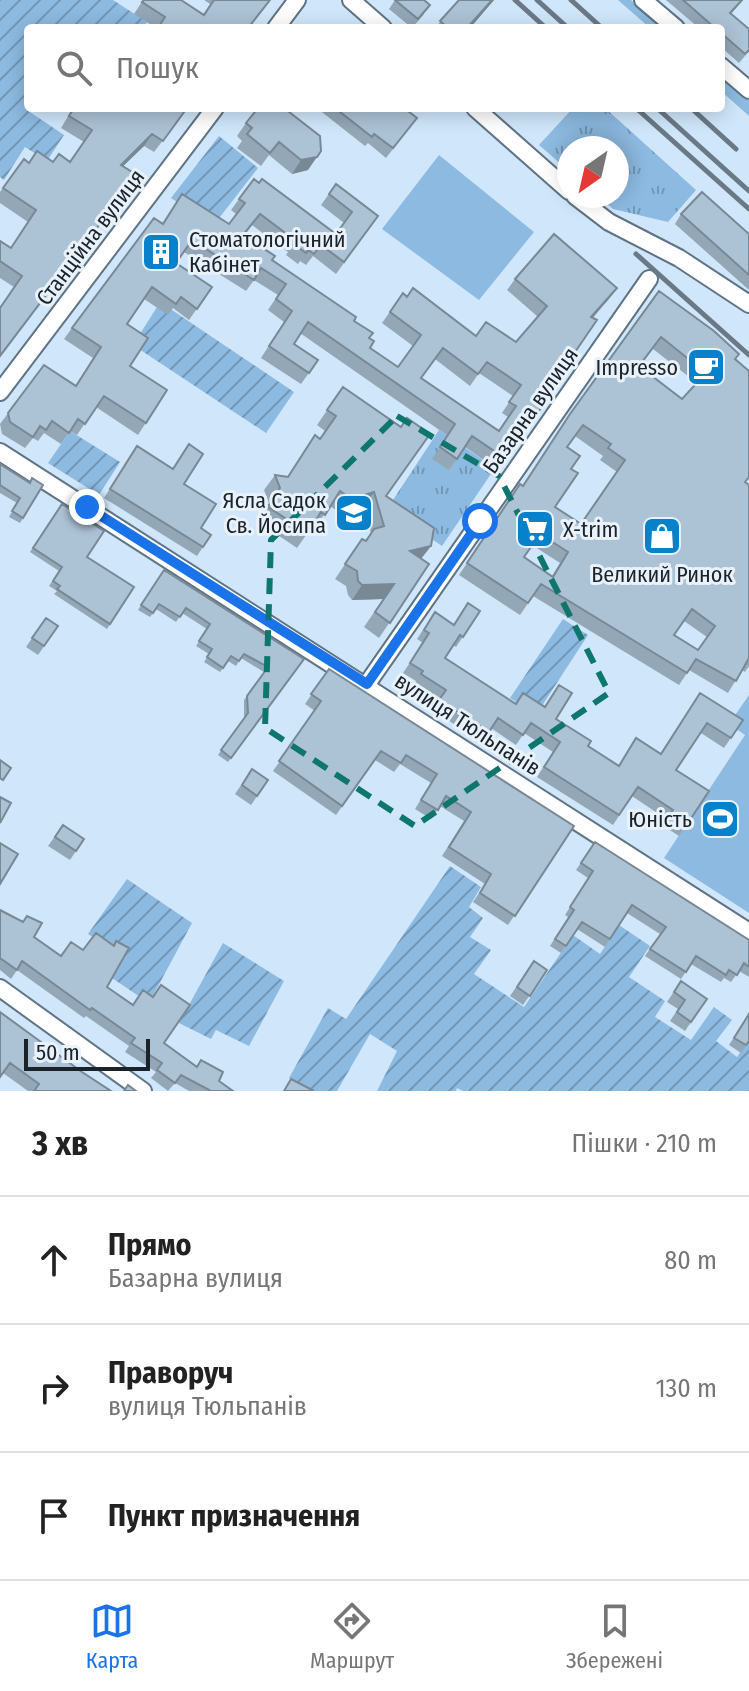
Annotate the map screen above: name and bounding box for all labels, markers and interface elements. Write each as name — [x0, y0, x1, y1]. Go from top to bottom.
search box — [24, 24, 725, 112]
icon: search — [52, 46, 96, 90]
text: Пошук — [116, 50, 199, 86]
north arrow — [557, 136, 629, 208]
street label: Станційна вулиця — [30, 164, 150, 311]
place label: Стоматологічний Кабінет — [189, 226, 346, 278]
building icon: Стоматологічний Кабінет — [140, 231, 182, 273]
street label: Базарна вулиця — [477, 342, 584, 479]
cafe icon: Impresso — [685, 346, 727, 388]
place label: Impresso — [596, 354, 678, 381]
place label: Ясла Садок Св. Йосипа — [223, 487, 327, 539]
route end — [69, 489, 105, 525]
school or university icon: Ясла Садок Св. Йосипа — [333, 492, 375, 534]
route start — [462, 503, 498, 539]
supermarket icon: X-trim — [514, 508, 556, 550]
shop icon: Великий Ринок — [641, 515, 683, 557]
place label: X-trim — [563, 516, 618, 543]
place label: Великий Ринок — [591, 561, 733, 588]
street label: вулиця Тюльпанів — [390, 667, 546, 782]
sports icon: Юність — [699, 798, 741, 840]
place label: Юність — [628, 806, 692, 833]
scale bar — [24, 1035, 150, 1071]
text: 50 m — [36, 1039, 80, 1066]
text: 3 хв — [32, 1123, 88, 1164]
text: Пішки · 210 m — [572, 1128, 717, 1159]
text: Прямо — [108, 1227, 192, 1263]
icon: ahead — [32, 1238, 76, 1282]
text: 80 m — [664, 1245, 717, 1276]
text: Базарна вулиця — [108, 1263, 283, 1294]
text: Праворуч — [108, 1355, 233, 1391]
icon: right — [32, 1366, 76, 1410]
text: 130 m — [655, 1373, 717, 1404]
text: вулиця Тюльпанів — [108, 1391, 307, 1422]
icon: arrive — [32, 1494, 76, 1538]
text: Пункт призначення — [108, 1498, 360, 1534]
tab: Карта — [86, 1599, 138, 1674]
tab: Маршрут — [310, 1599, 394, 1674]
tab: Збережені — [566, 1599, 663, 1674]

